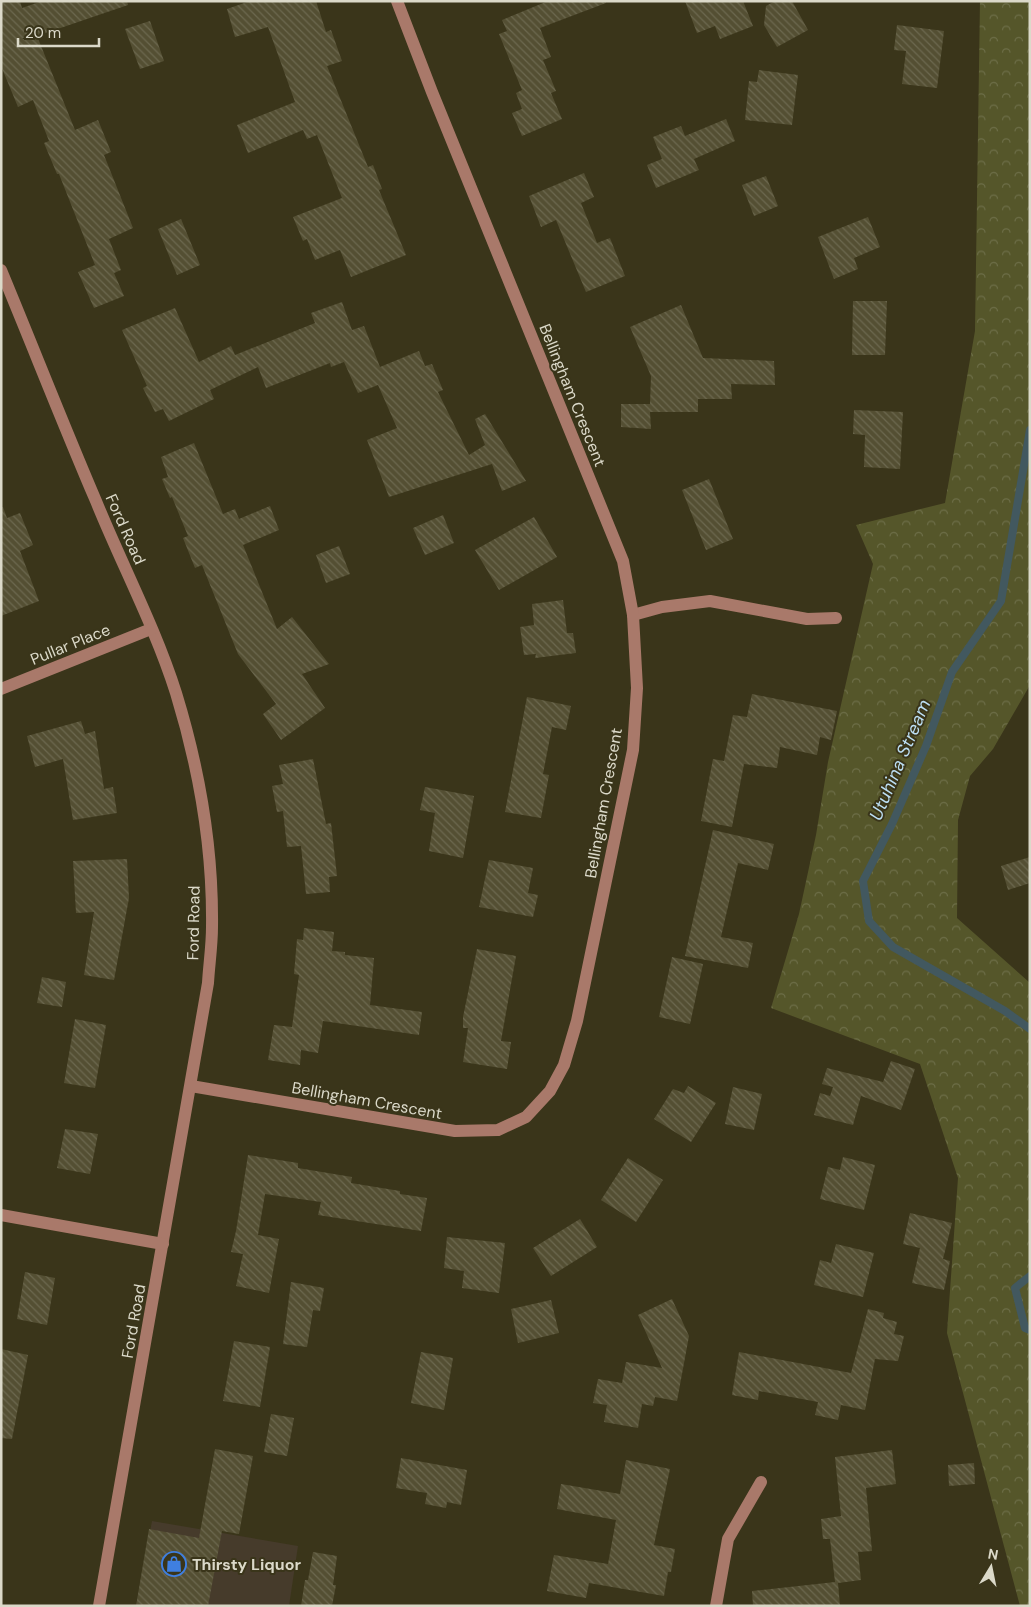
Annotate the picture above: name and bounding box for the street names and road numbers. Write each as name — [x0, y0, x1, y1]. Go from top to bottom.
street label: Bellingham Crescent — [534, 321, 611, 470]
street label: Ford Road — [101, 491, 150, 568]
street label: Pullar Place — [27, 619, 113, 670]
street label: Bellingham Crescent — [580, 726, 627, 880]
street label: Ford Road — [182, 885, 205, 961]
street label: Bellingham Crescent — [290, 1077, 444, 1124]
street label: Ford Road — [117, 1282, 150, 1360]

